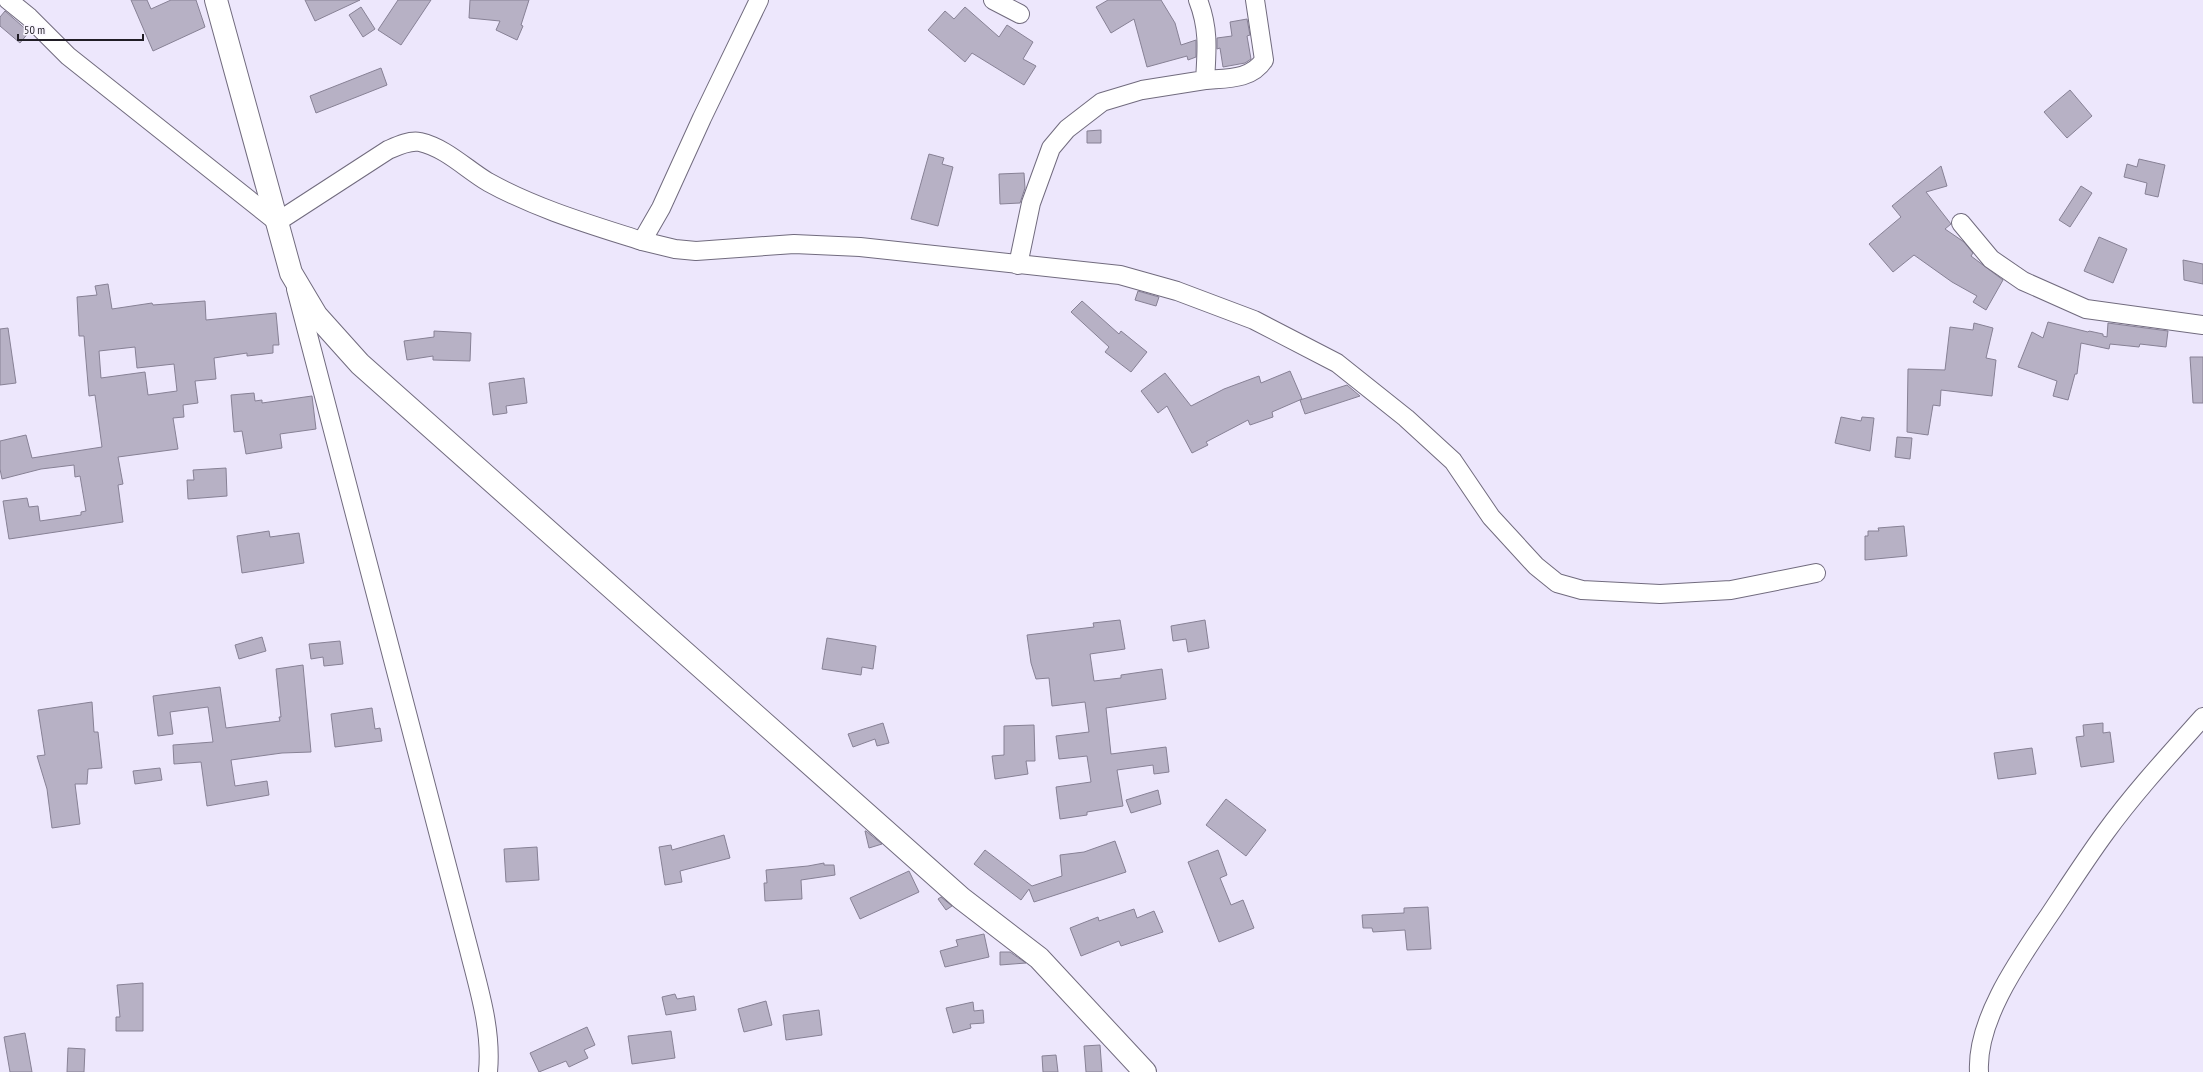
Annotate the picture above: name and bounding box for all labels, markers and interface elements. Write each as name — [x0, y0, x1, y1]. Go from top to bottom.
scale bar — [18, 16, 143, 42]
text: 50 m — [24, 22, 45, 37]

